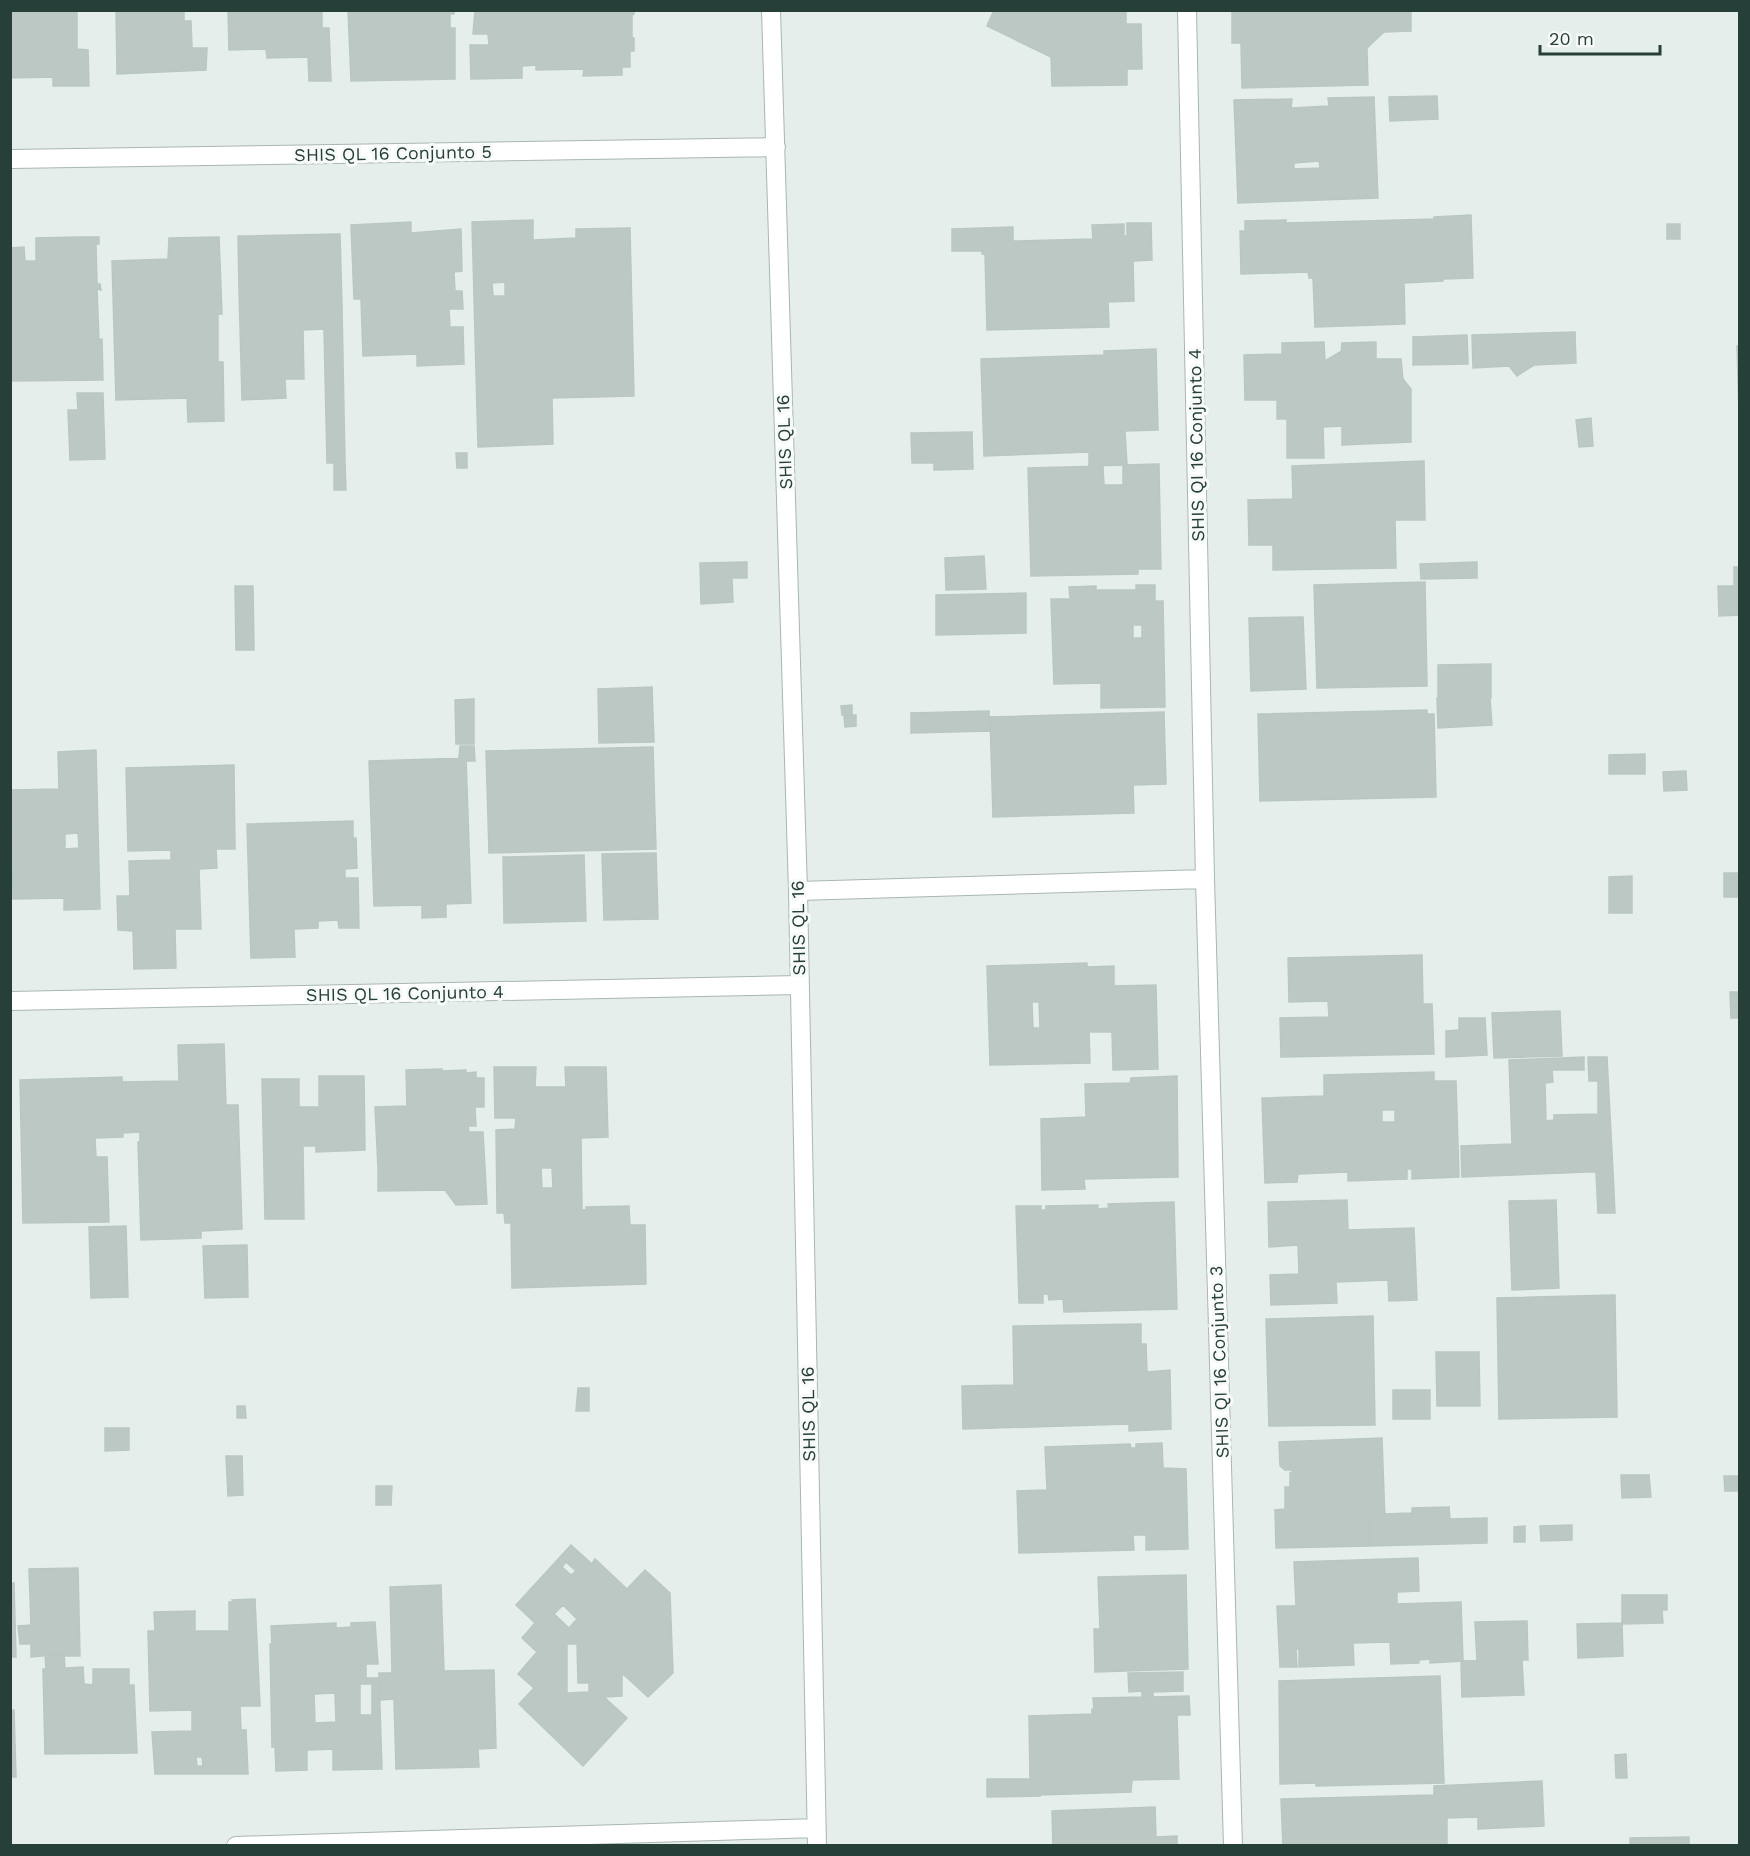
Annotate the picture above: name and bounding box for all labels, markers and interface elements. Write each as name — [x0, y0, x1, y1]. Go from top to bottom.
scale bar — [1540, 18, 1660, 56]
text: 20 m — [1549, 28, 1594, 49]
street label: SHIS QL 16 Conjunto 5 — [294, 141, 492, 165]
street label: SHIS QI 16 Conjunto 4 — [1184, 348, 1208, 542]
street label: SHIS QL 16 — [772, 394, 796, 490]
street label: SHIS QL 16 — [787, 880, 809, 976]
street label: SHIS QL 16 Conjunto 4 — [306, 981, 504, 1005]
street label: SHIS QI 16 Conjunto 3 — [1205, 1265, 1233, 1459]
street label: SHIS QL 16 — [797, 1366, 819, 1462]

